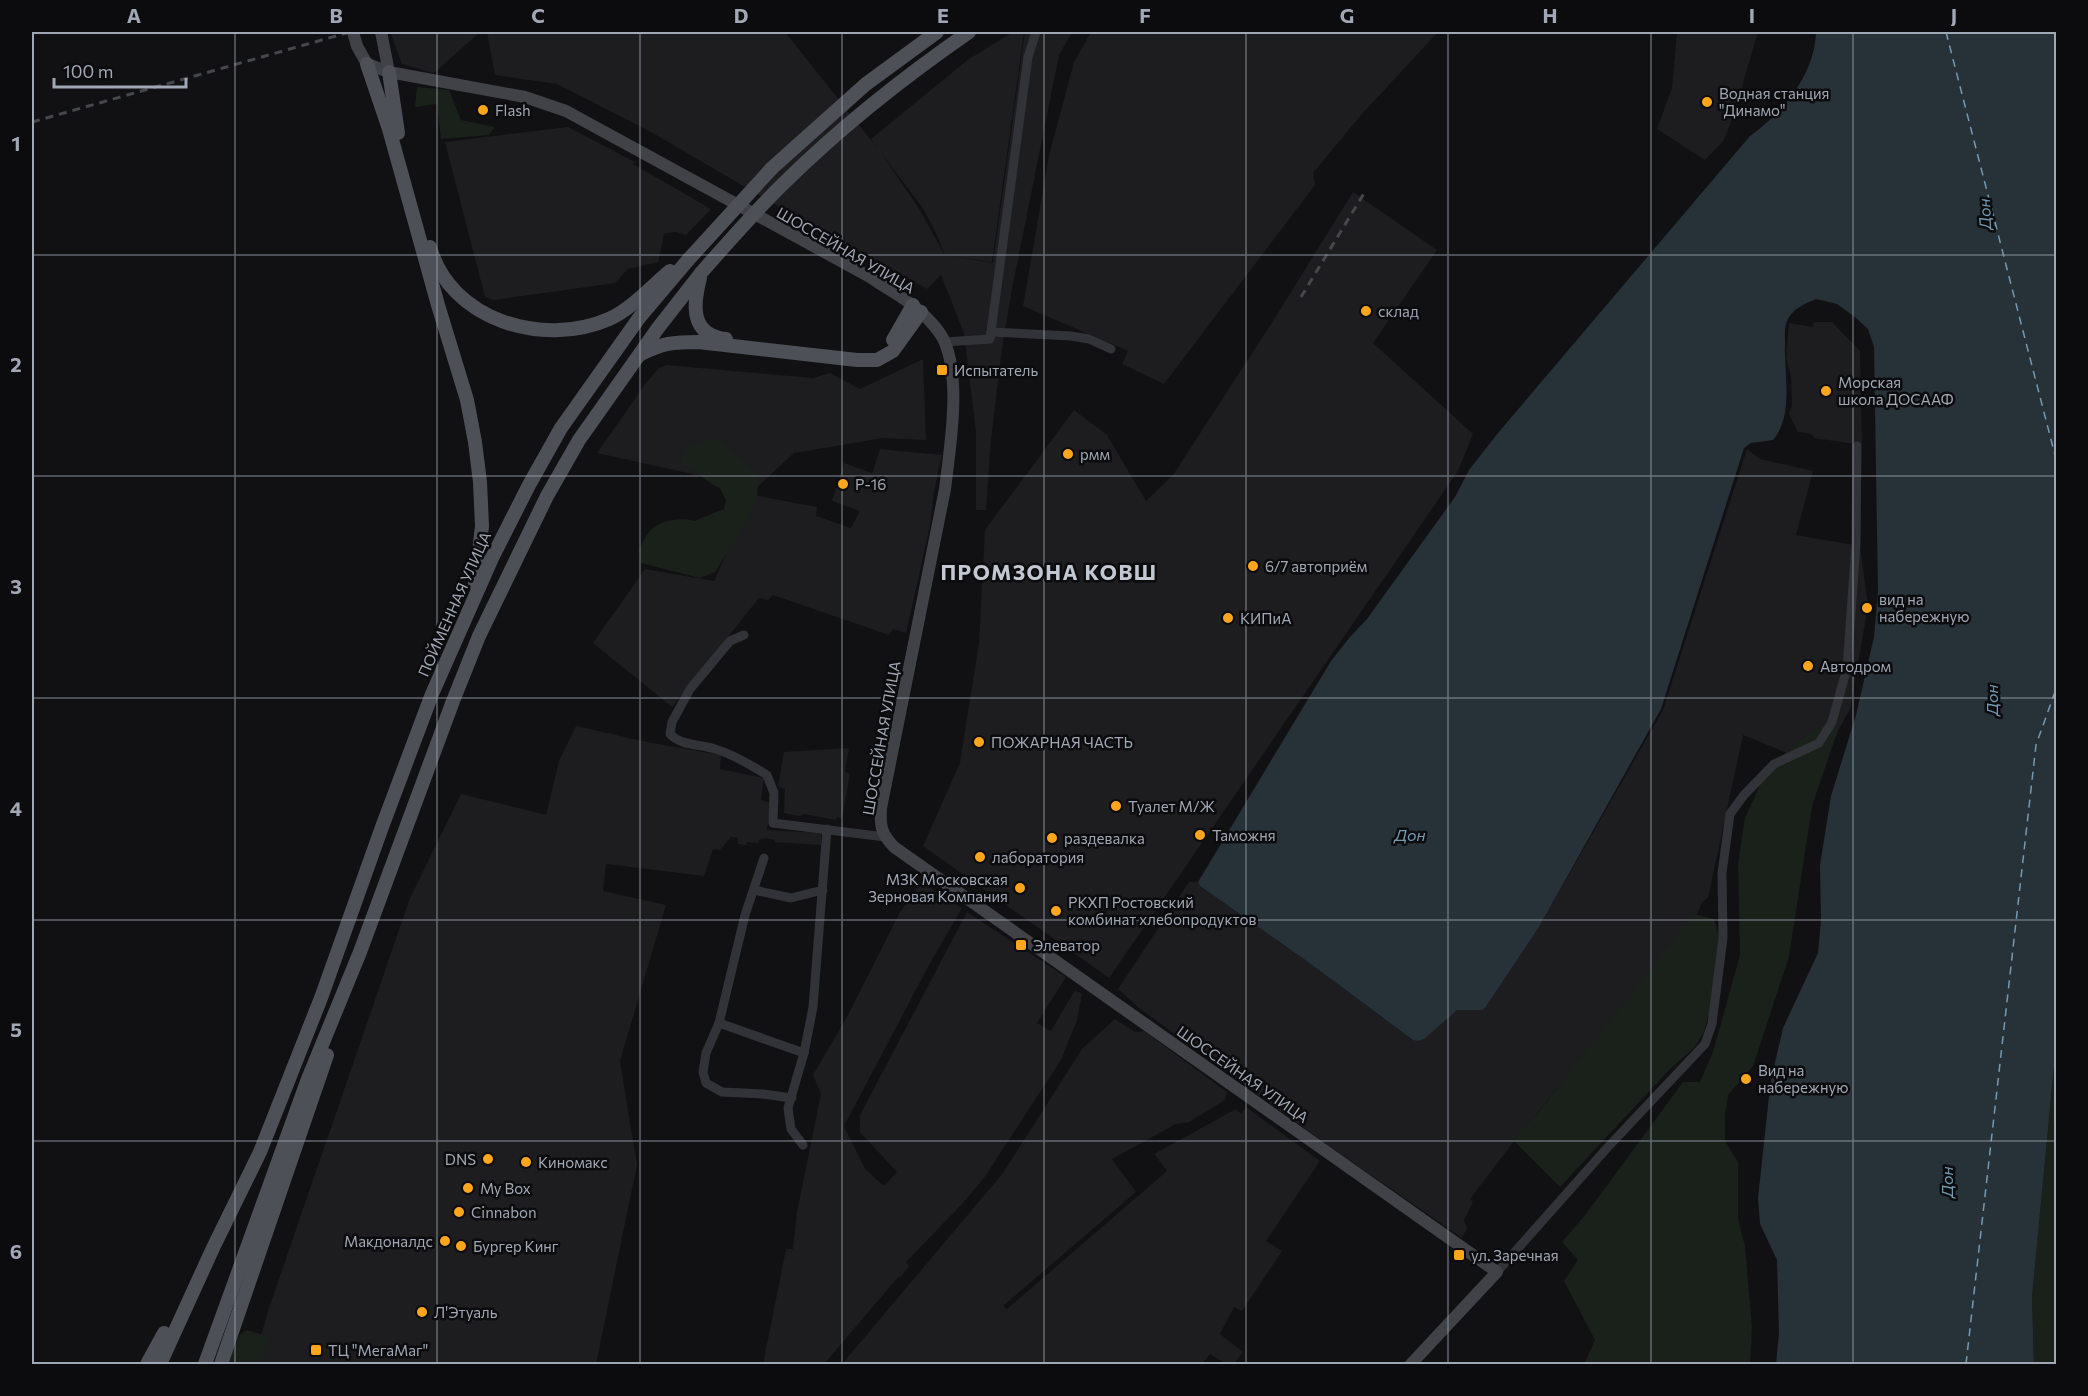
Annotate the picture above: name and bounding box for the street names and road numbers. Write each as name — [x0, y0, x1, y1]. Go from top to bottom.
street label: ШОССЕЙНАЯ УЛИЦА — [774, 203, 918, 297]
street label: ПОЙМЕННАЯ УЛИЦА — [414, 529, 494, 679]
street label: ШОССЕЙНАЯ УЛИЦА — [859, 659, 903, 817]
street label: ШОССЕЙНАЯ УЛИЦА — [1174, 1022, 1312, 1126]

